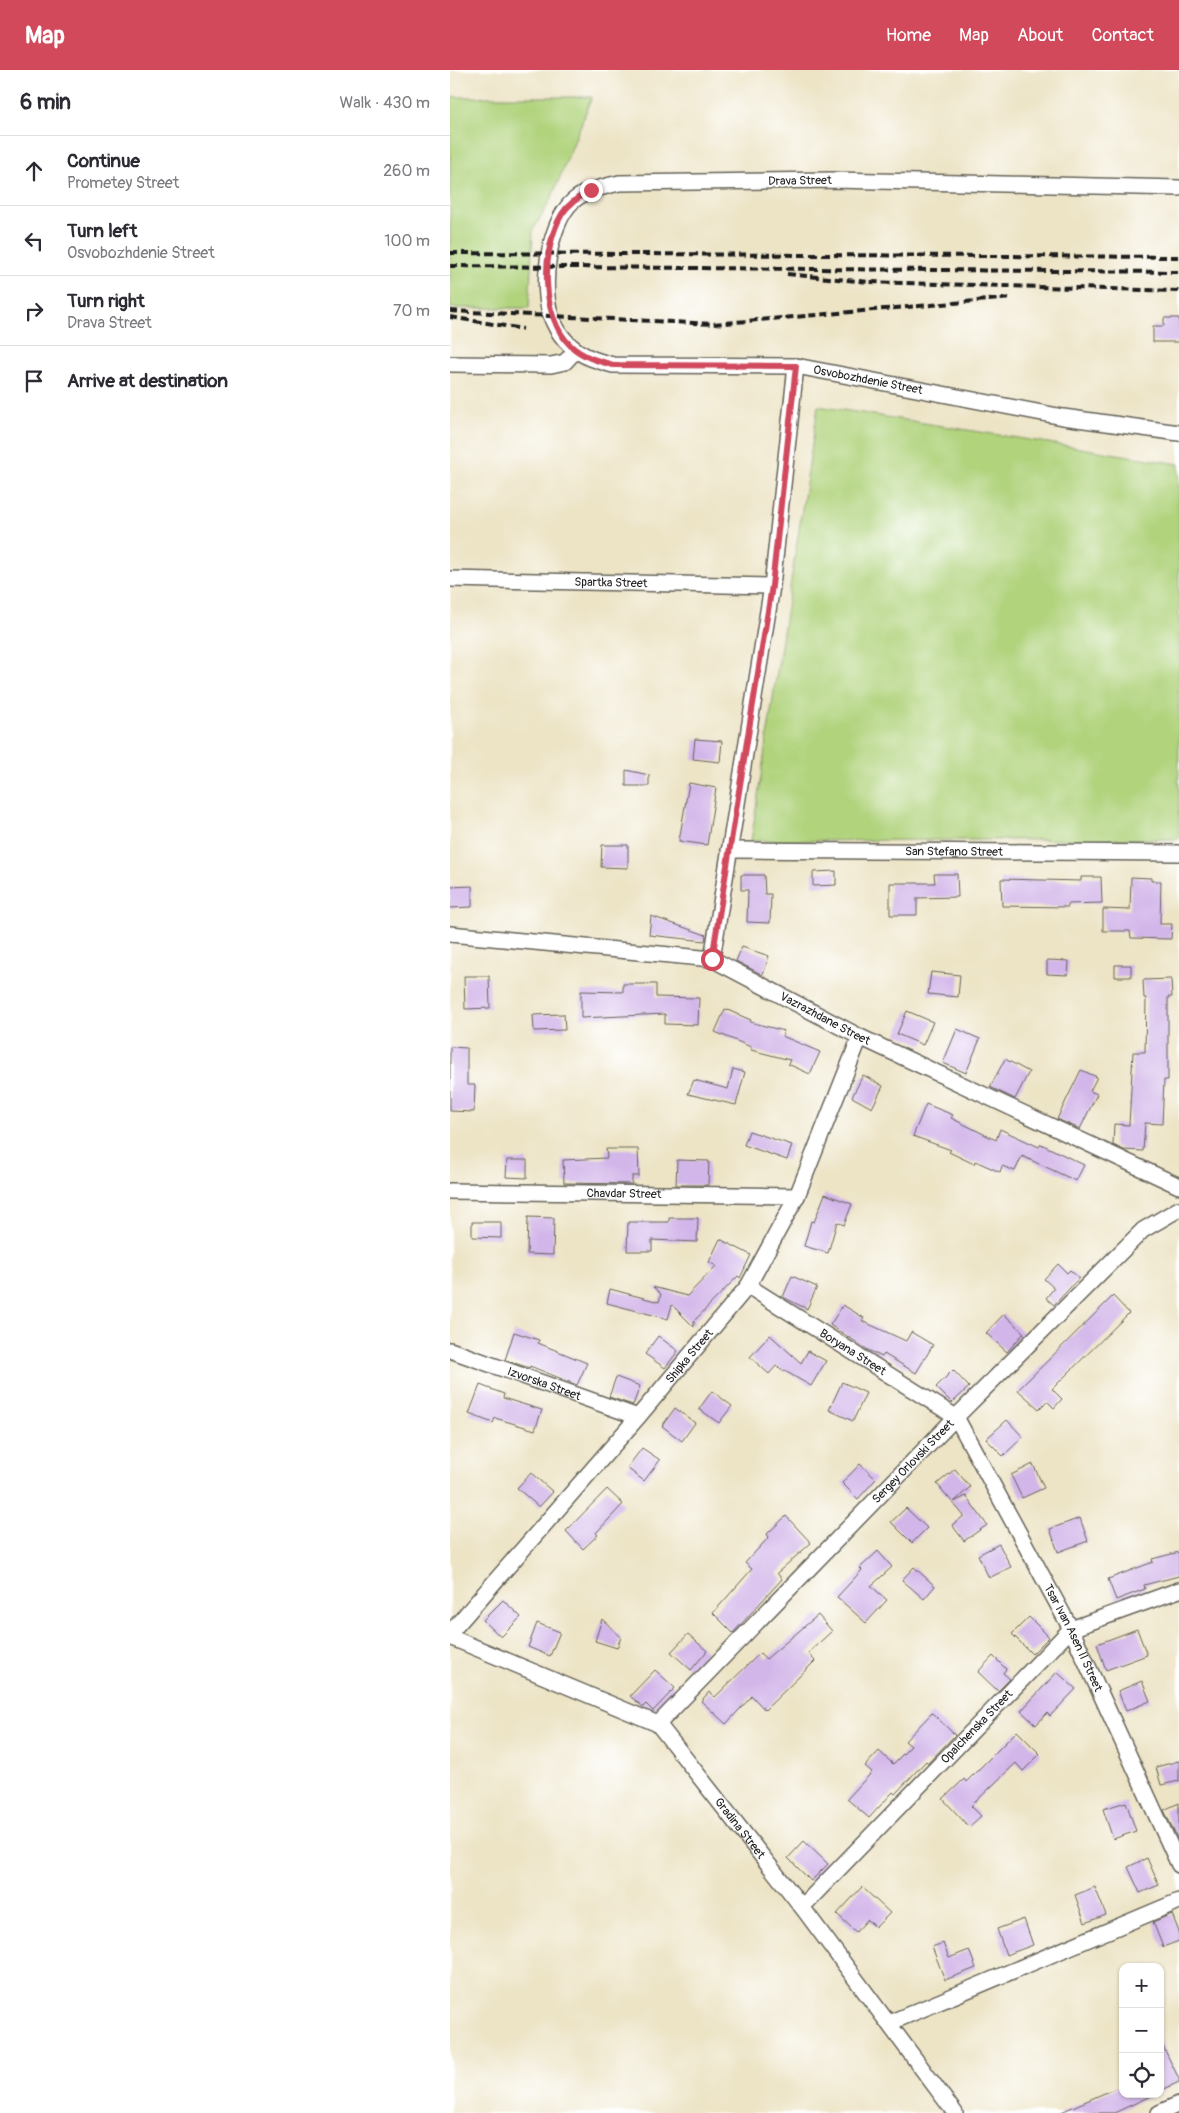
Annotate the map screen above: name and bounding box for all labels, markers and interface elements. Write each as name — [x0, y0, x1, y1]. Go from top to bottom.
text: Map — [25, 21, 65, 50]
text: Home — [886, 24, 931, 47]
text: Map — [959, 24, 989, 47]
text: About — [1017, 24, 1063, 47]
text: Contact — [1091, 24, 1154, 47]
text: 6 min — [20, 89, 71, 116]
text: Walk · 430 m — [339, 93, 430, 113]
text: Continue — [67, 149, 140, 173]
icon: ahead — [20, 157, 48, 185]
text: 260 m — [383, 161, 430, 181]
text: Prometey Street — [67, 173, 179, 193]
street label: Drava Street — [768, 173, 832, 189]
route end — [580, 179, 603, 202]
text: Turn left — [67, 219, 137, 243]
icon: left — [20, 227, 48, 255]
text: 100 m — [384, 231, 430, 251]
text: Osvobozhdenie Street — [67, 243, 215, 263]
text: Turn right — [67, 289, 145, 313]
icon: right — [20, 297, 48, 325]
text: 70 m — [393, 301, 430, 321]
text: Drava Street — [67, 313, 152, 333]
street label: Osvobozhdenie Street — [812, 362, 924, 398]
icon: arrive — [20, 367, 48, 395]
text: Arrive at destination — [67, 369, 228, 393]
street label: Spartka Street — [574, 574, 648, 591]
street label: San Stefano Street — [905, 844, 1003, 859]
route start — [701, 948, 724, 971]
street label: Vazrazhdane Street — [777, 989, 873, 1048]
street label: Chavdar Street — [586, 1185, 662, 1202]
street label: Shipka Street — [662, 1326, 716, 1386]
street label: Boryana Street — [817, 1326, 889, 1379]
street label: Izvorska Street — [505, 1364, 583, 1404]
street label: Sergey Orlovski Street — [869, 1416, 957, 1507]
street label: Tsar Ivan Asen II Street — [1041, 1582, 1106, 1694]
street label: Opalchenska Street — [937, 1686, 1016, 1767]
street label: Gradina Street — [711, 1795, 769, 1862]
map controls — [1119, 1963, 1164, 2098]
button: + — [1119, 1963, 1164, 2008]
button: − — [1119, 2008, 1164, 2053]
button: locate — [1119, 2053, 1164, 2098]

